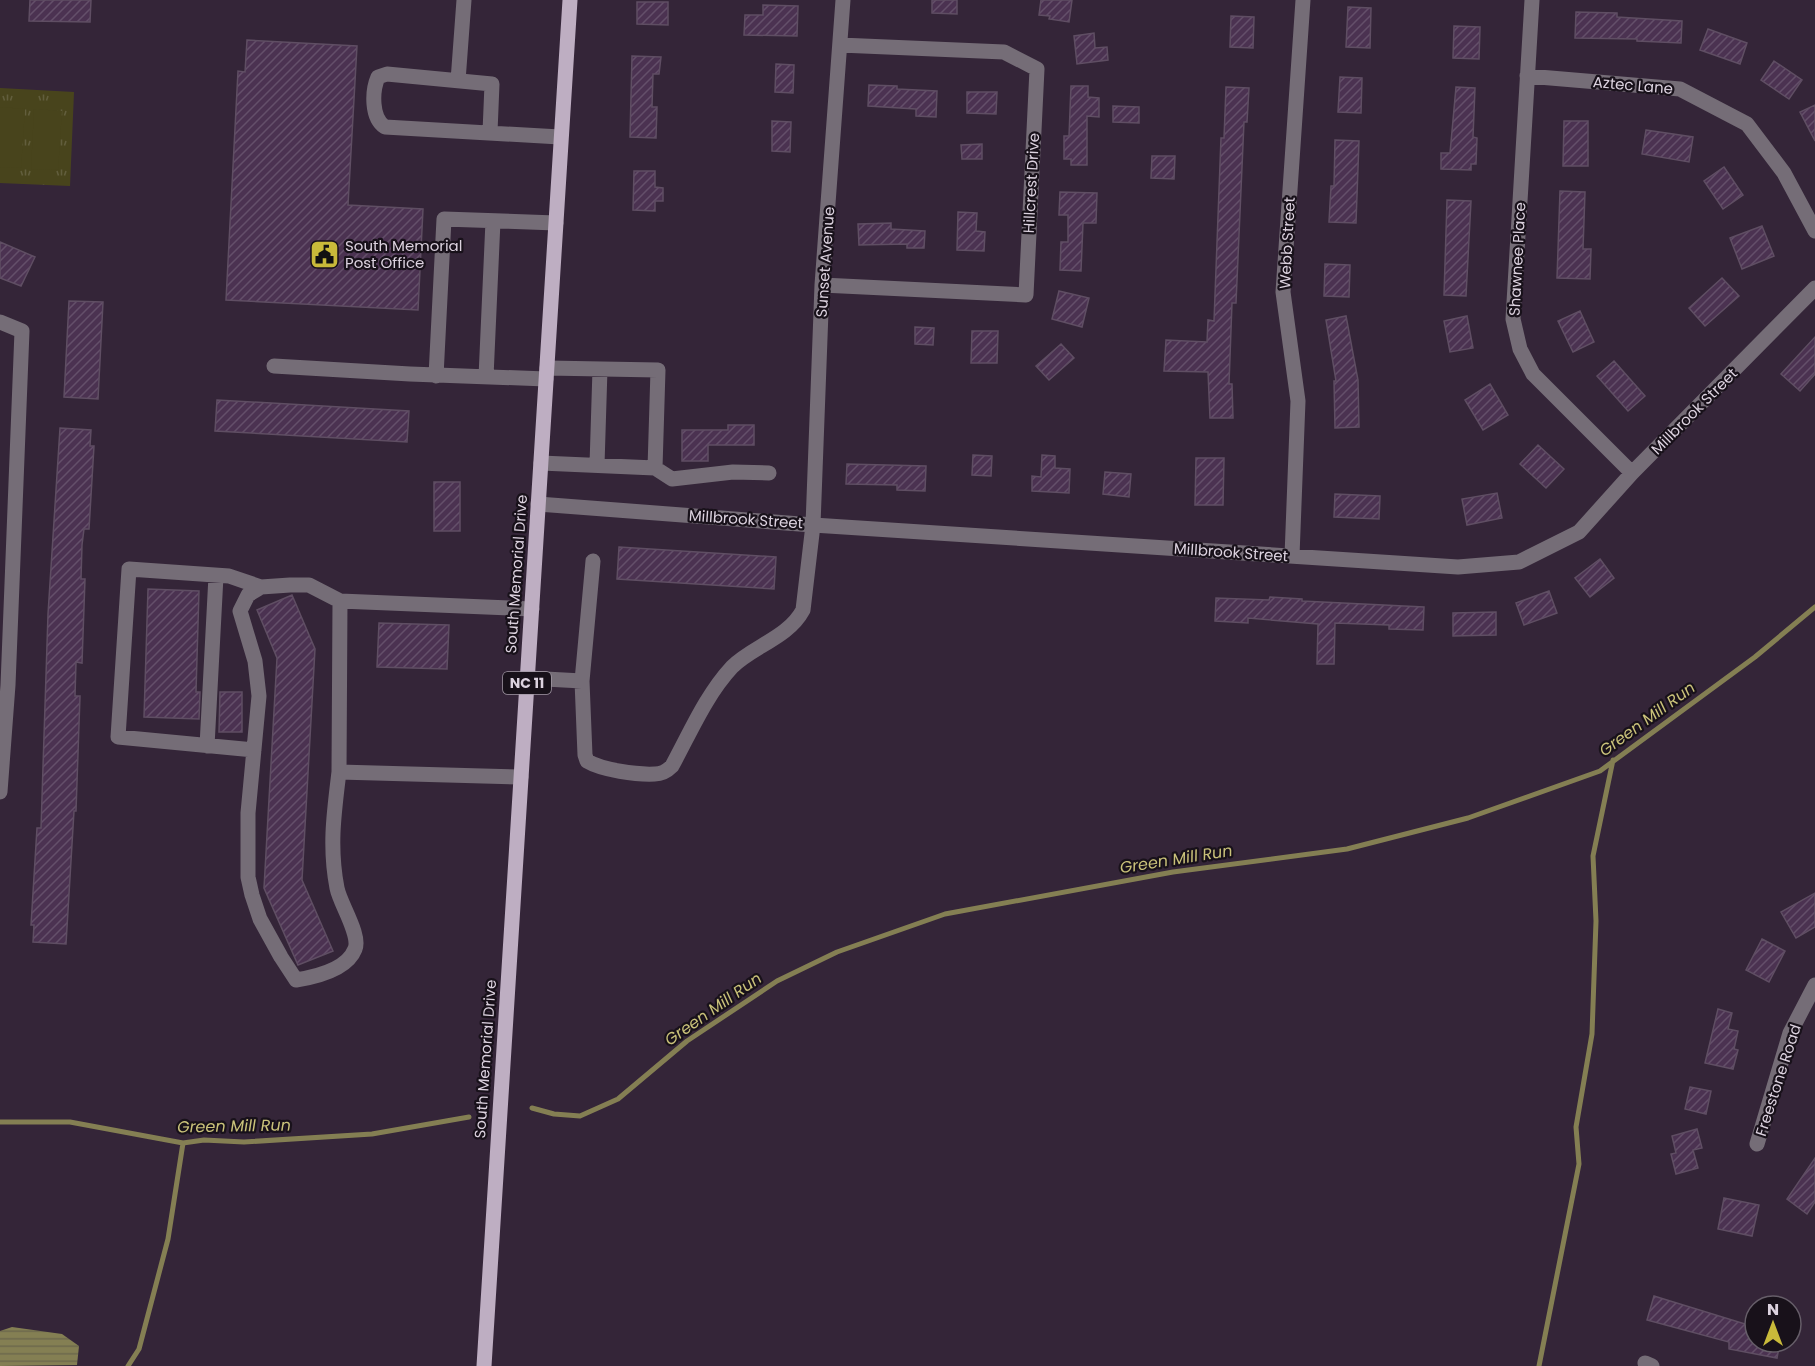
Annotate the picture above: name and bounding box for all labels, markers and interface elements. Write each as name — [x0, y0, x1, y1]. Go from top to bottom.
street label: Aztec Lane — [1592, 71, 1674, 99]
street label: Hillcrest Drive — [1018, 132, 1044, 234]
street label: Webb Street — [1274, 196, 1300, 290]
street label: Shawnee Place — [1504, 202, 1530, 316]
street label: Sunset Avenue — [811, 206, 839, 318]
place label: South Memorial Post Office — [345, 235, 462, 273]
public building icon: South Memorial Post Office — [308, 238, 340, 270]
street label: Millbrook Street — [1646, 363, 1742, 459]
street label: South Memorial Drive — [500, 494, 532, 654]
street label: Millbrook Street — [688, 505, 804, 533]
street label: Millbrook Street — [1173, 538, 1289, 566]
road number: NC 11 — [503, 672, 551, 694]
water label: Green Mill Run — [1594, 676, 1700, 762]
water label: Green Mill Run — [1118, 839, 1234, 879]
water label: Green Mill Run — [660, 967, 766, 1051]
street label: South Memorial Drive — [469, 979, 501, 1139]
street label: Freestone Road — [1750, 1021, 1806, 1139]
water label: Green Mill Run — [177, 1114, 291, 1138]
north arrow — [1743, 1294, 1803, 1354]
text: N — [1767, 1298, 1779, 1321]

